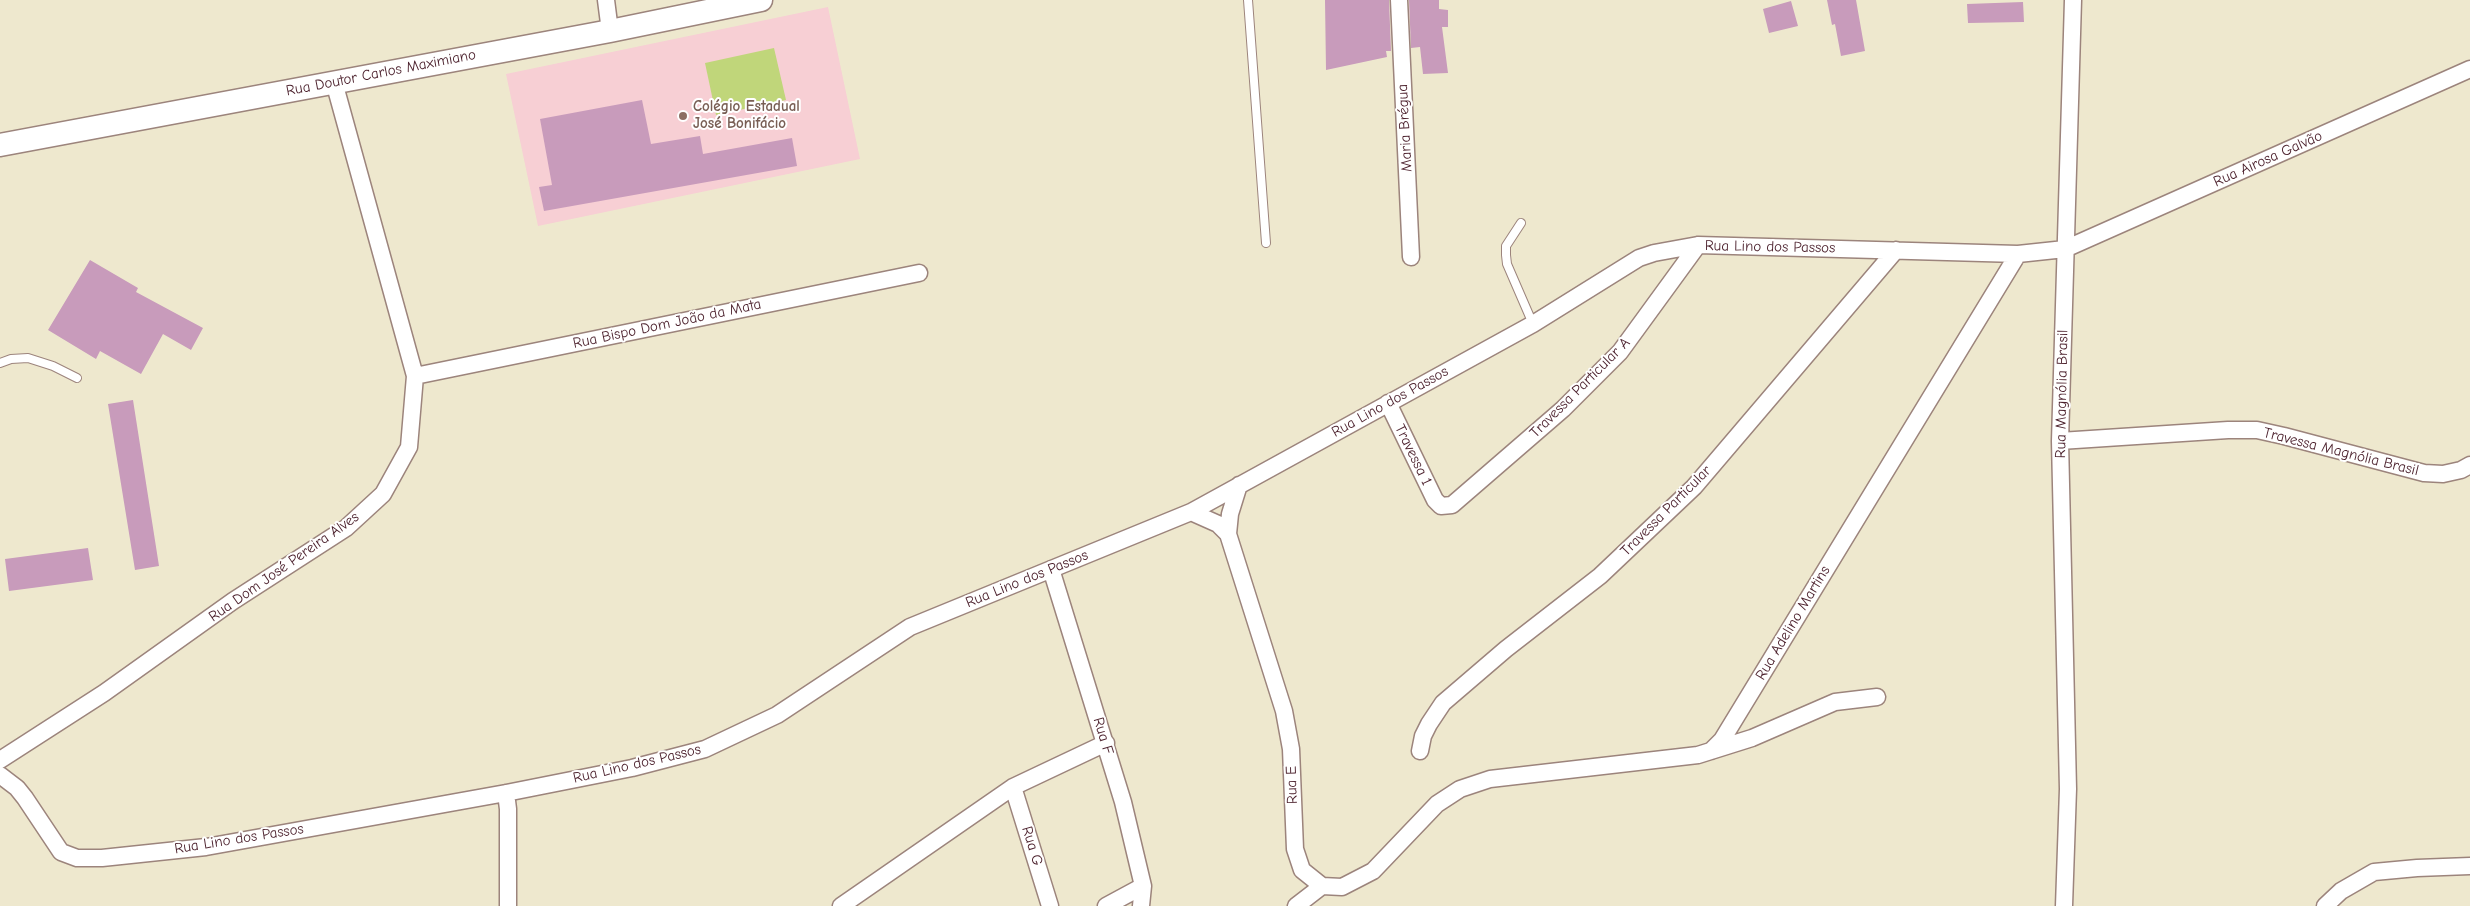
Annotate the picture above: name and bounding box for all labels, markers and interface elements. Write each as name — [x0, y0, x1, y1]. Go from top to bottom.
street label: Rua Doutor Carlos Maximiano — [285, 46, 477, 100]
street label: Maria Brégua — [1394, 84, 1416, 172]
place label: Colégio Estadual José Bonifácio — [693, 98, 800, 133]
marker: Colégio Estadual José Bonifácio — [677, 110, 689, 122]
street label: Rua Airosa Galvão — [2211, 127, 2325, 191]
street label: Rua Lino dos Passos — [1705, 237, 1835, 257]
street label: Rua Bispo Dom João da Mata — [571, 295, 763, 353]
street label: Rua Magnólia Brasil — [2052, 329, 2072, 459]
street label: Travessa Particular A — [1526, 334, 1634, 442]
street label: Rua Lino dos Passos — [1329, 362, 1451, 442]
street label: Travessa 1 — [1390, 421, 1436, 489]
street label: Travessa Magnólia Brasil — [2261, 424, 2421, 480]
street label: Travessa Particular — [1617, 462, 1715, 560]
street label: Rua Dom José Pereira Alves — [205, 508, 363, 626]
street label: Rua Lino dos Passos — [963, 546, 1091, 612]
street label: Rua Adelino Martins — [1752, 563, 1834, 683]
street label: Rua F — [1089, 715, 1117, 757]
street label: Rua Lino dos Passos — [571, 741, 703, 787]
street label: Rua E — [1282, 765, 1302, 805]
street label: Rua Lino dos Passos — [173, 820, 305, 858]
street label: Rua G — [1018, 824, 1046, 868]

